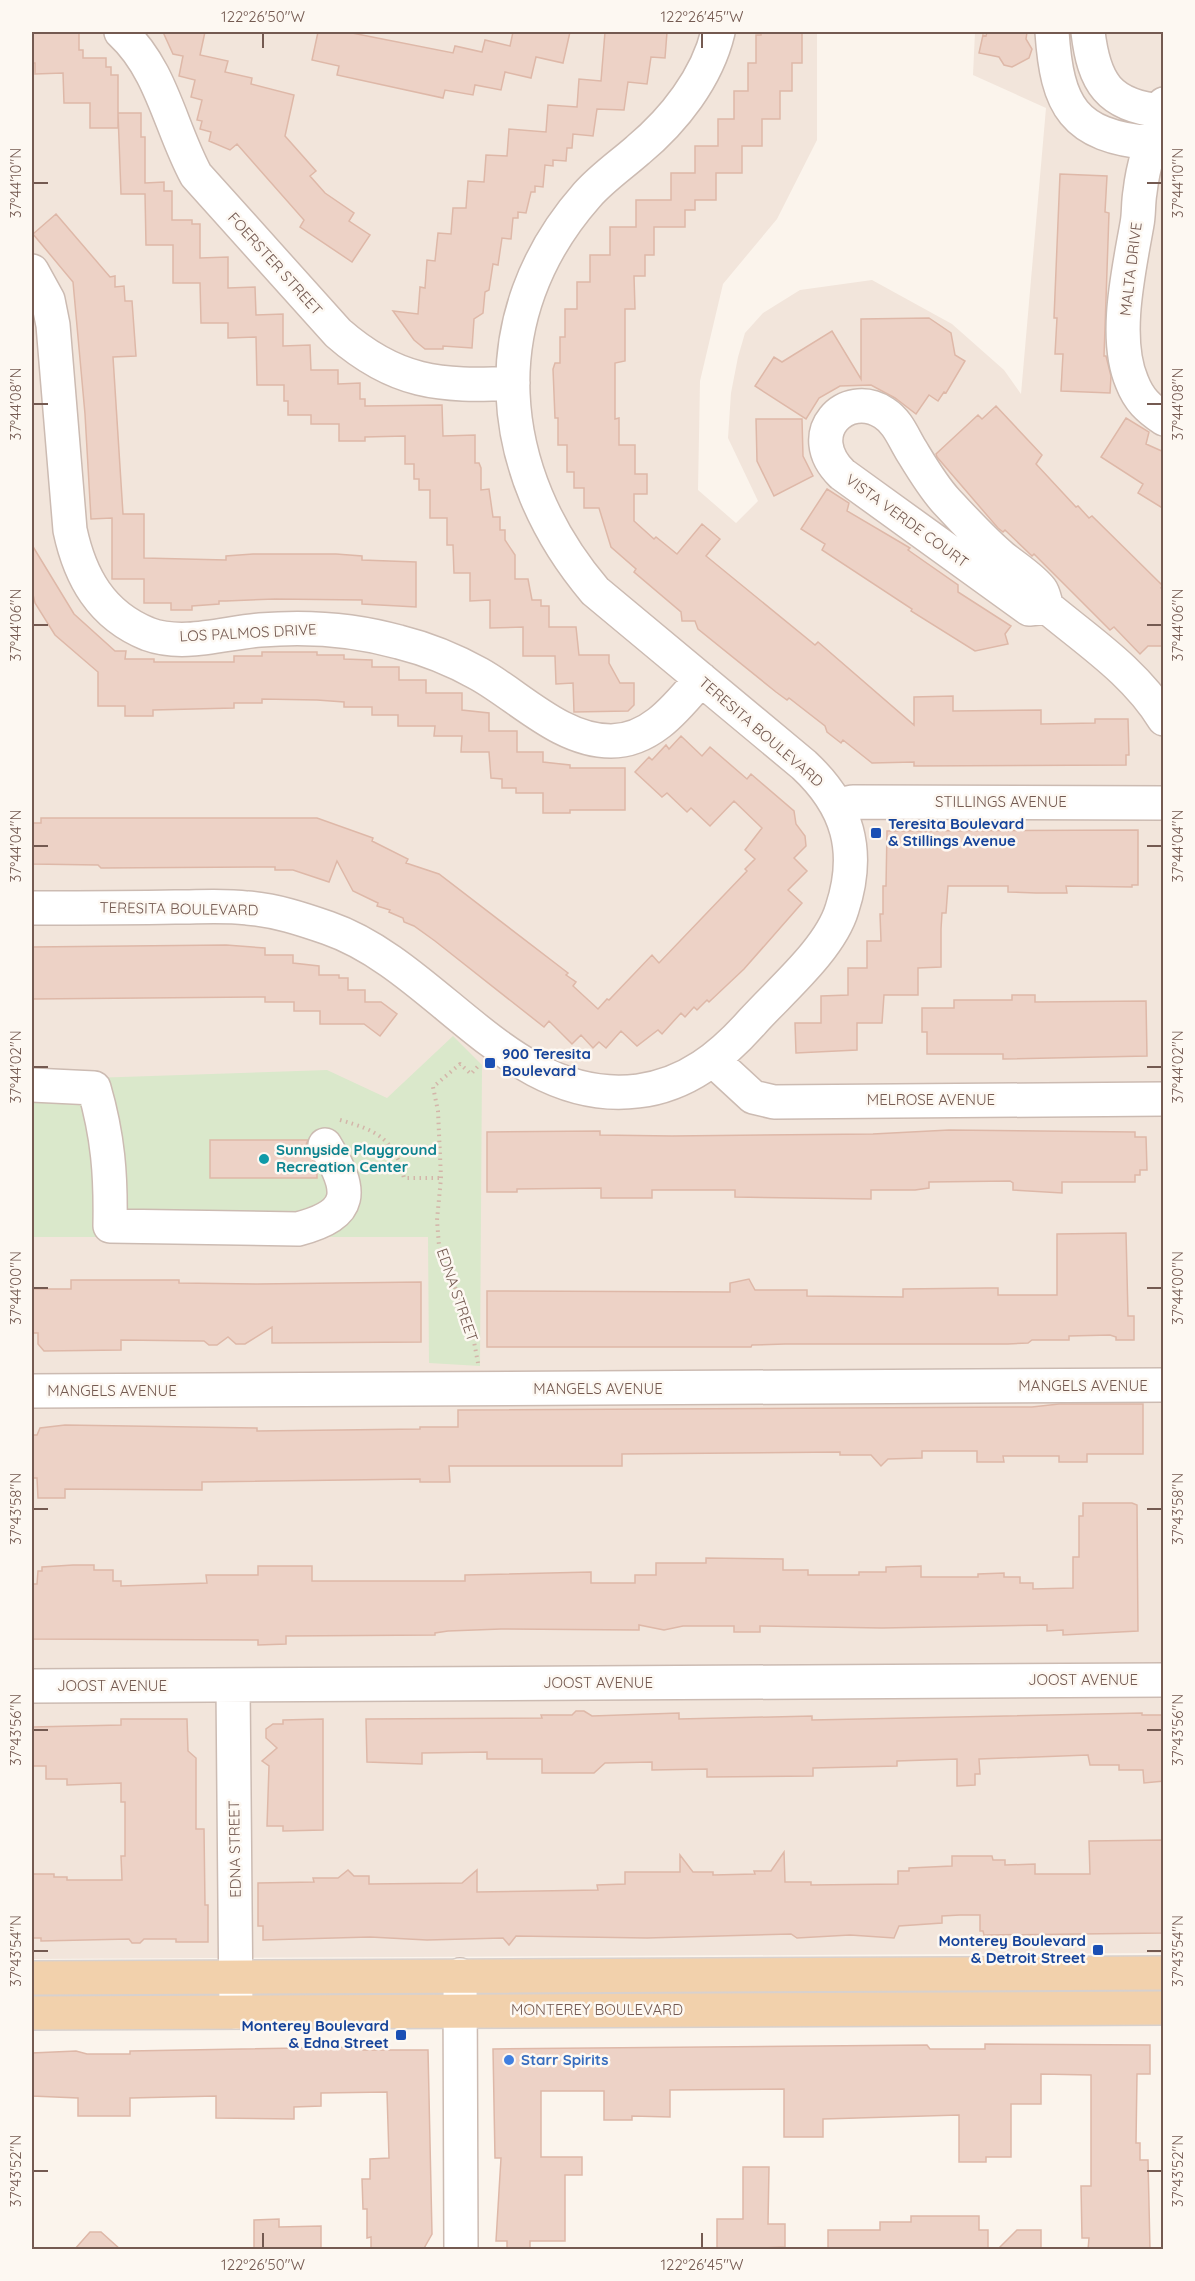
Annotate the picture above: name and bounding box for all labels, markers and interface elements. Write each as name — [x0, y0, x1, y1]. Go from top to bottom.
text: 122°26'50"W — [221, 7, 305, 26]
text: 122°26'45"W — [661, 7, 744, 26]
text: 37°44'10"N — [6, 148, 25, 218]
text: 37°44'10"N — [1168, 148, 1187, 218]
street label: FOERSTER STREET — [224, 208, 327, 319]
street label: MALTA DRIVE — [1115, 221, 1146, 317]
text: 37°44'08"N — [6, 368, 25, 440]
text: 37°44'08"N — [1168, 368, 1187, 440]
street label: VISTA VERDE COURT — [842, 470, 972, 572]
text: 37°44'06"N — [6, 589, 25, 661]
text: 37°44'06"N — [1168, 589, 1187, 661]
street label: LOS PALMOS DRIVE — [179, 619, 317, 646]
street label: TERESITA BOULEVARD — [695, 672, 828, 791]
street label: STILLINGS AVENUE — [935, 792, 1067, 811]
text: 37°44'04"N — [6, 810, 25, 882]
text: 37°44'04"N — [1168, 810, 1187, 882]
place label: Teresita Boulevard & Stillings Avenue — [888, 814, 1024, 850]
marker: Teresita Boulevard & Stillings Avenue — [869, 826, 883, 840]
street label: TERESITA BOULEVARD — [99, 898, 259, 919]
text: 37°44'02"N — [6, 1030, 25, 1104]
text: 37°44'02"N — [1168, 1030, 1187, 1104]
place label: 900 Teresita Boulevard — [502, 1044, 591, 1080]
marker: 900 Teresita Boulevard — [483, 1056, 497, 1070]
street label: MELROSE AVENUE — [867, 1090, 995, 1109]
place label: Sunnyside Playground Recreation Center — [276, 1140, 437, 1176]
marker: Sunnyside Playground Recreation Center — [257, 1152, 271, 1166]
street label: EDNA STREET — [433, 1246, 482, 1344]
text: 37°44'00"N — [6, 1251, 25, 1325]
text: 37°44'00"N — [1168, 1251, 1187, 1325]
street label: MANGELS AVENUE — [1018, 1376, 1148, 1395]
street label: MANGELS AVENUE — [533, 1379, 663, 1398]
street label: MANGELS AVENUE — [47, 1381, 177, 1400]
text: 37°43'58"N — [6, 1473, 25, 1545]
text: 37°43'58"N — [1168, 1473, 1187, 1545]
street label: JOOST AVENUE — [1028, 1670, 1138, 1689]
street label: JOOST AVENUE — [543, 1673, 653, 1692]
street label: JOOST AVENUE — [57, 1676, 167, 1695]
text: 37°43'56"N — [6, 1694, 25, 1766]
text: 37°43'56"N — [1168, 1694, 1187, 1766]
street label: EDNA STREET — [224, 1800, 245, 1898]
text: 37°43'54"N — [6, 1915, 25, 1987]
text: 37°43'54"N — [1168, 1915, 1187, 1987]
place label: Monterey Boulevard & Detroit Street — [938, 1931, 1086, 1967]
marker: Monterey Boulevard & Detroit Street — [1091, 1943, 1105, 1957]
street label: MONTEREY BOULEVARD — [511, 2000, 683, 2019]
place label: Monterey Boulevard & Edna Street — [241, 2016, 389, 2052]
marker: Monterey Boulevard & Edna Street — [394, 2028, 408, 2042]
place label: Starr Spirits — [521, 2050, 608, 2069]
marker: Starr Spirits — [502, 2053, 516, 2067]
text: 37°43'52"N — [6, 2135, 25, 2207]
text: 37°43'52"N — [1168, 2135, 1187, 2207]
text: 122°26'50"W — [221, 2255, 305, 2274]
text: 122°26'45"W — [661, 2255, 744, 2274]

